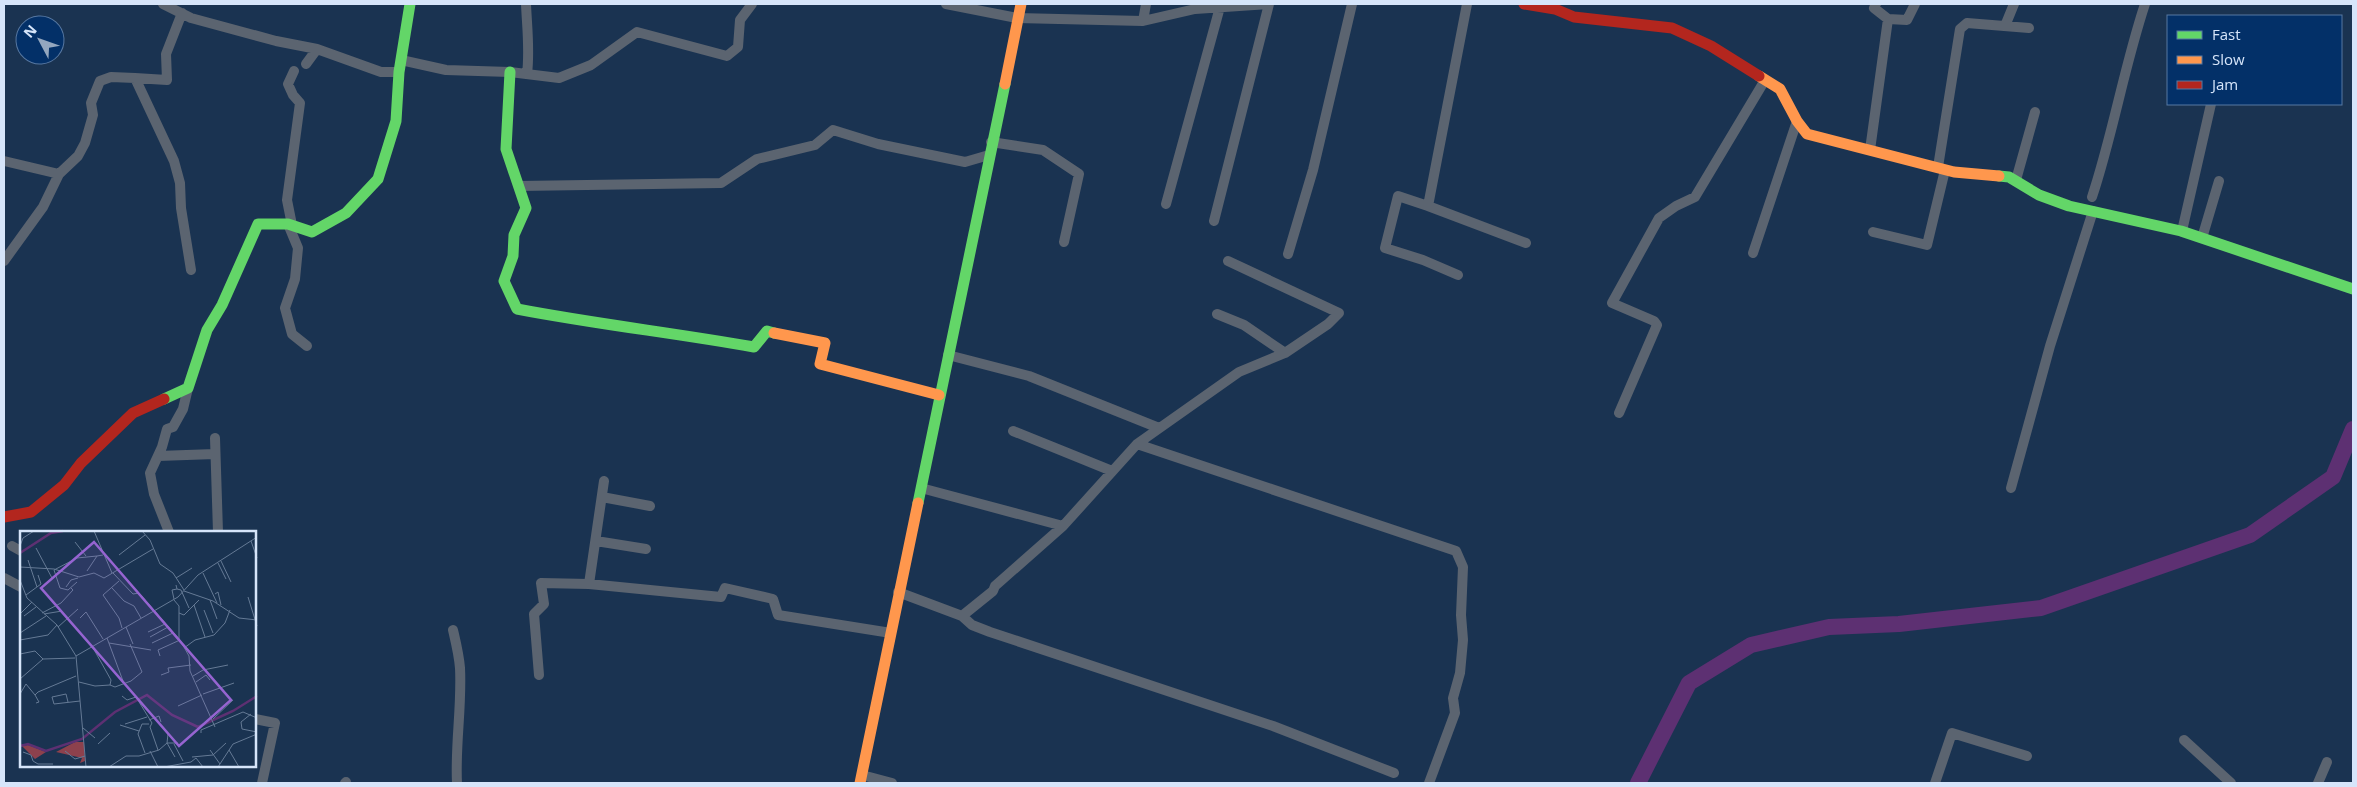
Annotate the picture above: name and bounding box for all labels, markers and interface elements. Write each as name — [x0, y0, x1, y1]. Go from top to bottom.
north arrow — [15, 15, 65, 65]
legend — [2167, 15, 2342, 105]
text: N — [19, 21, 41, 42]
text: Fast — [2212, 24, 2241, 44]
text: Slow — [2212, 49, 2245, 69]
text: Jam — [2210, 74, 2238, 94]
inset map — [20, 531, 256, 767]

